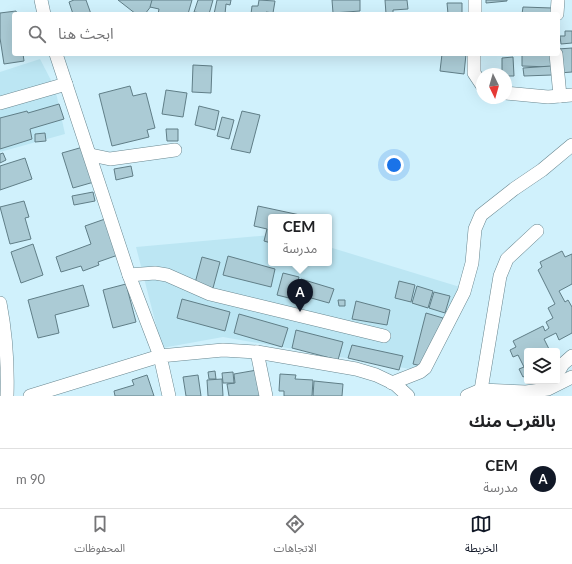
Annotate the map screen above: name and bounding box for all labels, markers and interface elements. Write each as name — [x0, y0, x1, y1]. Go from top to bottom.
search box — [12, 12, 560, 56]
icon: search — [26, 23, 48, 45]
text: ابحث هنا — [58, 24, 114, 42]
north arrow — [476, 68, 512, 104]
your location — [384, 155, 404, 175]
popup — [268, 214, 332, 266]
text: CEM — [283, 217, 315, 235]
text: مدرسة — [283, 240, 317, 256]
pin: A — [287, 279, 313, 312]
map controls — [524, 348, 560, 384]
button: layers — [524, 348, 560, 384]
text: بالقرب منك — [469, 410, 556, 431]
text: CEM — [485, 456, 518, 474]
text: 90 m — [16, 471, 45, 487]
text: A — [538, 471, 548, 487]
text: مدرسة — [483, 479, 518, 495]
tab: المحفوظات — [74, 513, 125, 560]
tab: الاتجاهات — [274, 513, 317, 560]
tab: الخريطة — [465, 513, 498, 560]

